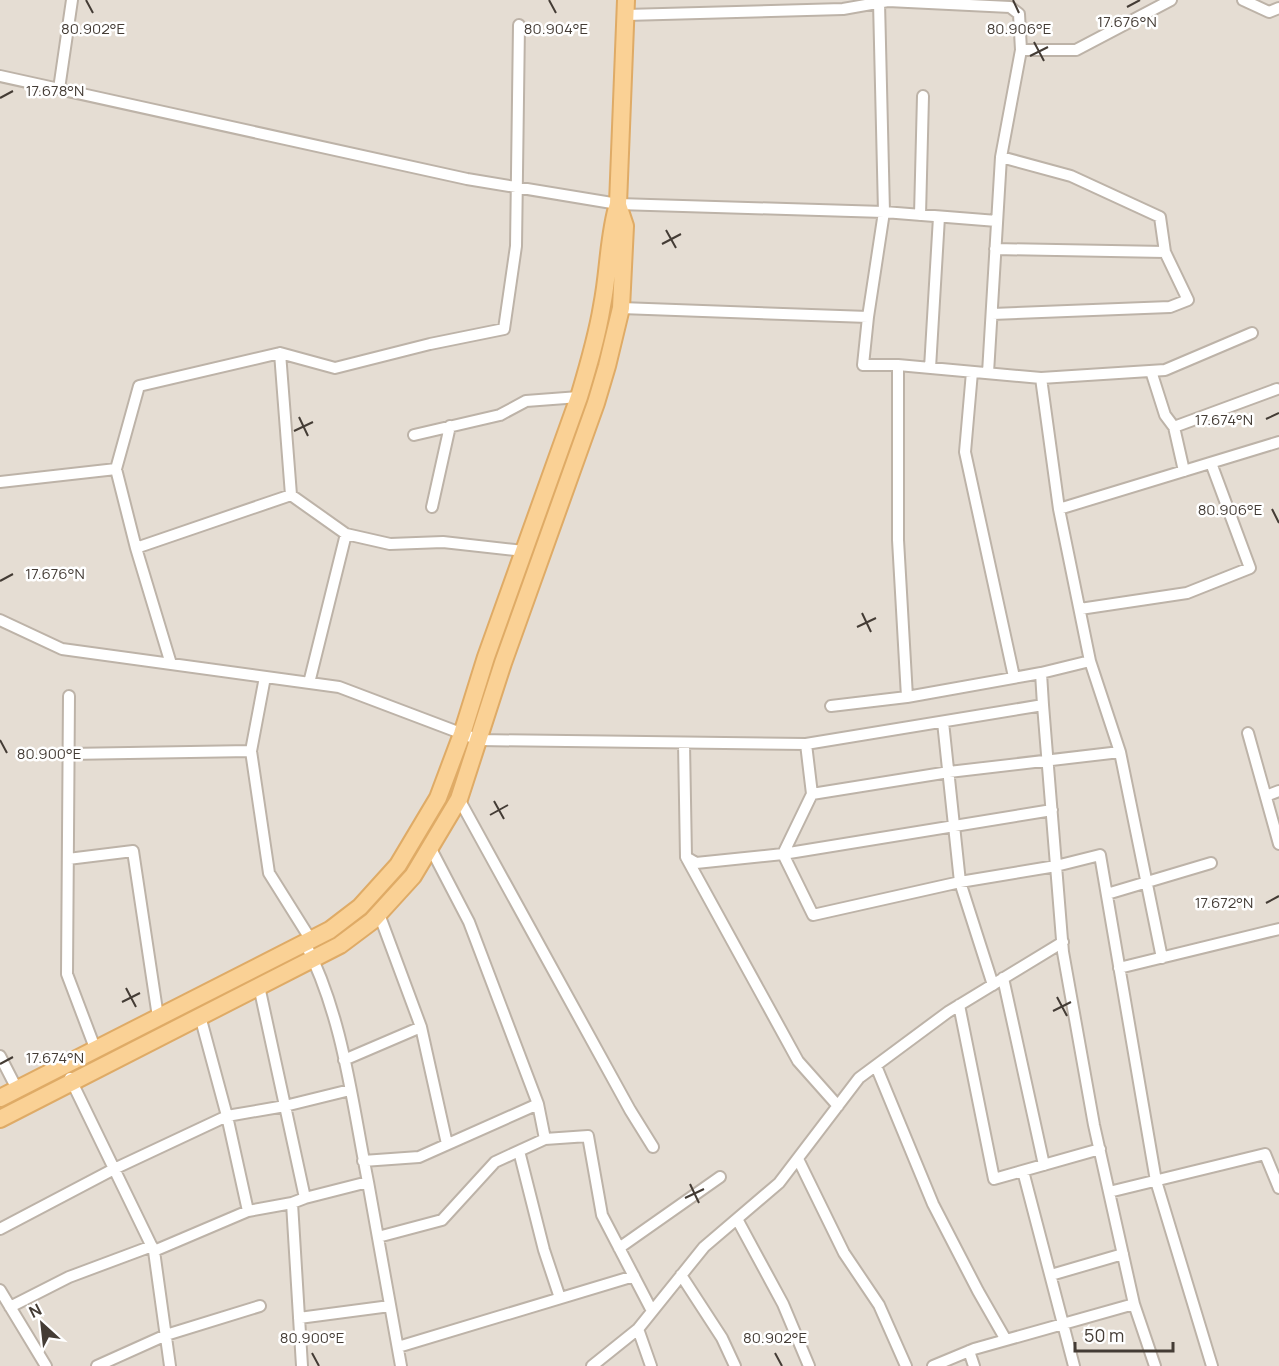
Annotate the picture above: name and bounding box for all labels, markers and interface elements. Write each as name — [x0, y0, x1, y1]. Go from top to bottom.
text: 17.676°N — [1097, 11, 1157, 32]
text: 80.902°E — [61, 18, 125, 39]
text: 80.904°E — [524, 18, 588, 39]
text: 80.906°E — [987, 18, 1051, 39]
text: 17.678°N — [26, 80, 84, 101]
text: 17.674°N — [1195, 409, 1253, 430]
text: 80.906°E — [1198, 499, 1262, 520]
text: 17.676°N — [25, 563, 85, 584]
text: 80.900°E — [17, 743, 81, 764]
text: 17.672°N — [1195, 892, 1253, 913]
text: 17.674°N — [26, 1047, 84, 1068]
north arrow — [12, 1294, 72, 1354]
text: N — [25, 1298, 45, 1323]
scale bar — [1075, 1315, 1172, 1353]
text: 50 m — [1084, 1323, 1124, 1347]
text: 80.900°E — [280, 1327, 344, 1348]
text: 80.902°E — [743, 1327, 807, 1348]

